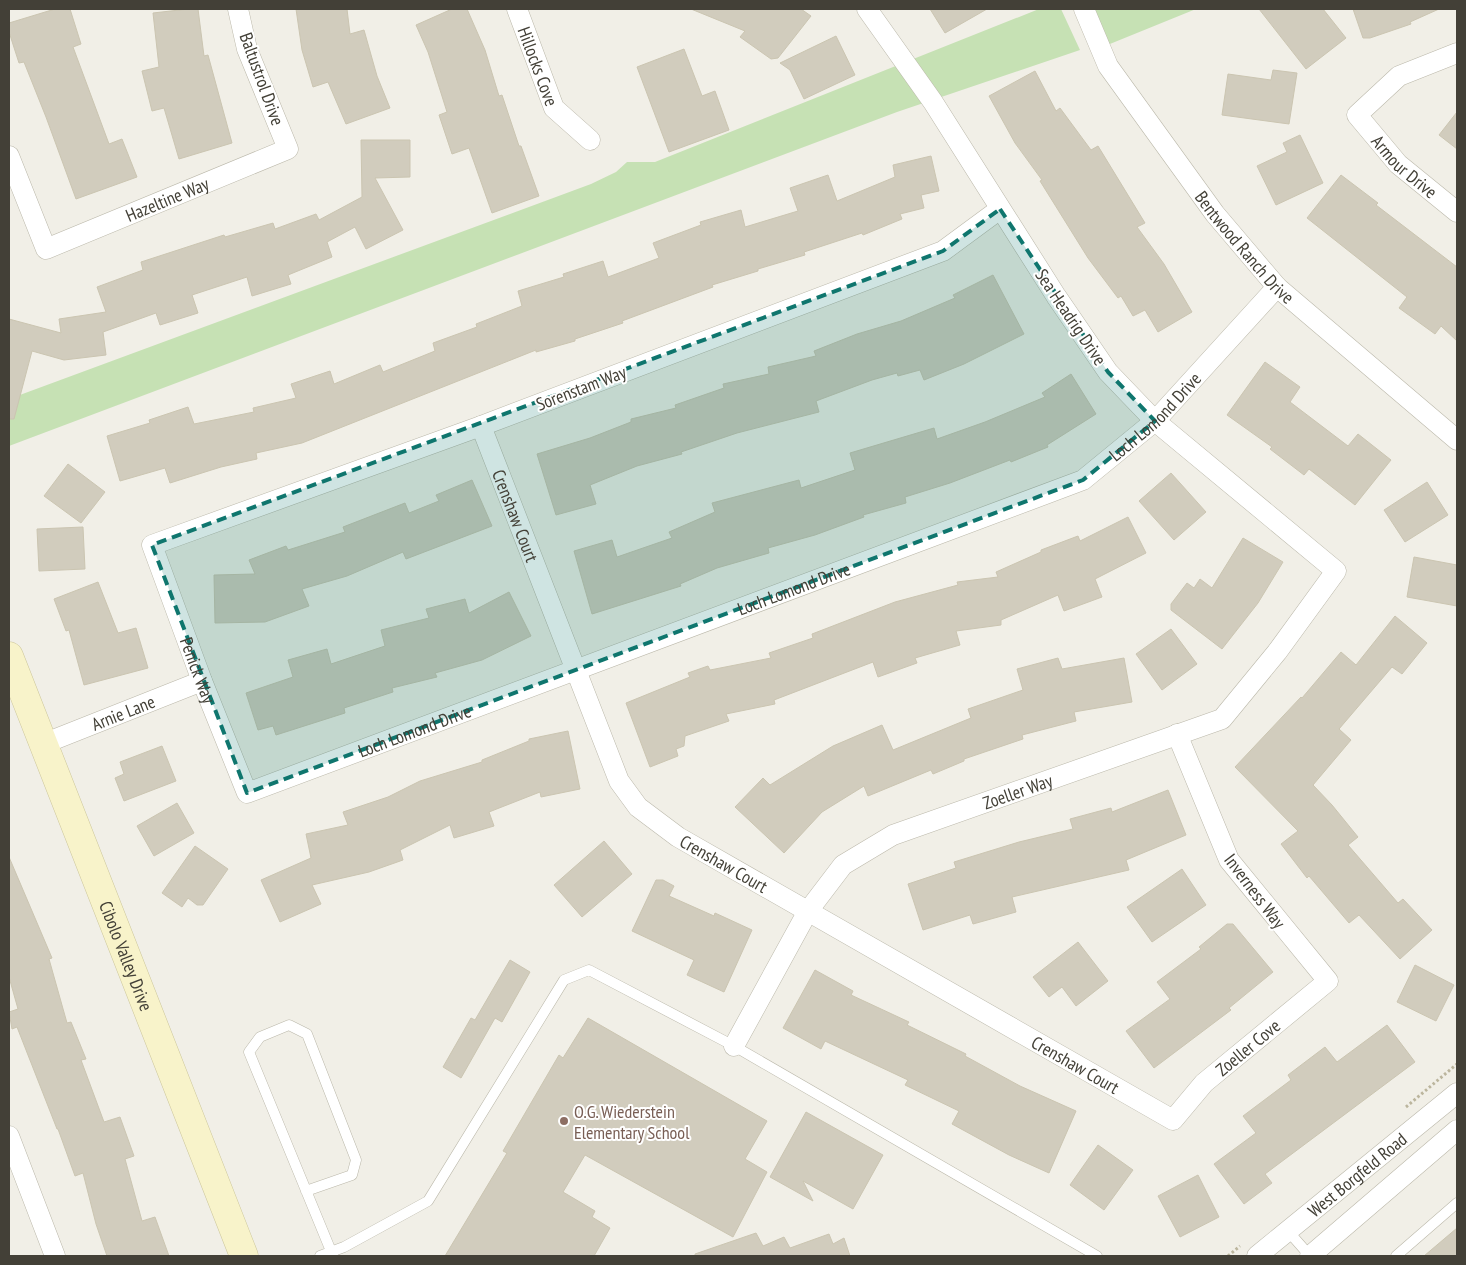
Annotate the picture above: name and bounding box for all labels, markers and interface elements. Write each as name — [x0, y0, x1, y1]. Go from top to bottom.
street label: Hillocks Cove — [513, 23, 564, 109]
street label: Baltustrol Drive — [235, 29, 289, 129]
street label: Armour Drive — [1367, 130, 1442, 203]
street label: Hazeltine Way — [122, 171, 212, 226]
street label: Bentwood Ranch Drive — [1190, 186, 1299, 308]
street label: Sea Headrig Drive — [1030, 264, 1112, 370]
street label: Sorenstam Way — [533, 360, 630, 416]
street label: Loch Lomond Drive — [1104, 367, 1205, 466]
street label: Crenshaw Court — [487, 466, 544, 565]
street label: Loch Lomond Drive — [734, 557, 853, 620]
street label: Penick Way — [175, 634, 221, 707]
street label: Arnie Lane — [88, 689, 158, 735]
street label: Loch Lomond Drive — [355, 699, 474, 762]
street label: Zoeller Way — [980, 768, 1056, 814]
street label: Crenshaw Court — [676, 829, 772, 897]
street label: Inverness Way — [1219, 849, 1291, 933]
street label: Cibolo Valley Drive — [95, 897, 158, 1014]
street label: Zoeller Cove — [1211, 1014, 1285, 1080]
street label: Crenshaw Court — [1028, 1030, 1124, 1098]
place label: O.G. Wiederstein Elementary School — [574, 1100, 690, 1144]
marker: O.G. Wiederstein Elementary School — [558, 1115, 570, 1127]
street label: West Borgfeld Road — [1303, 1127, 1411, 1222]

